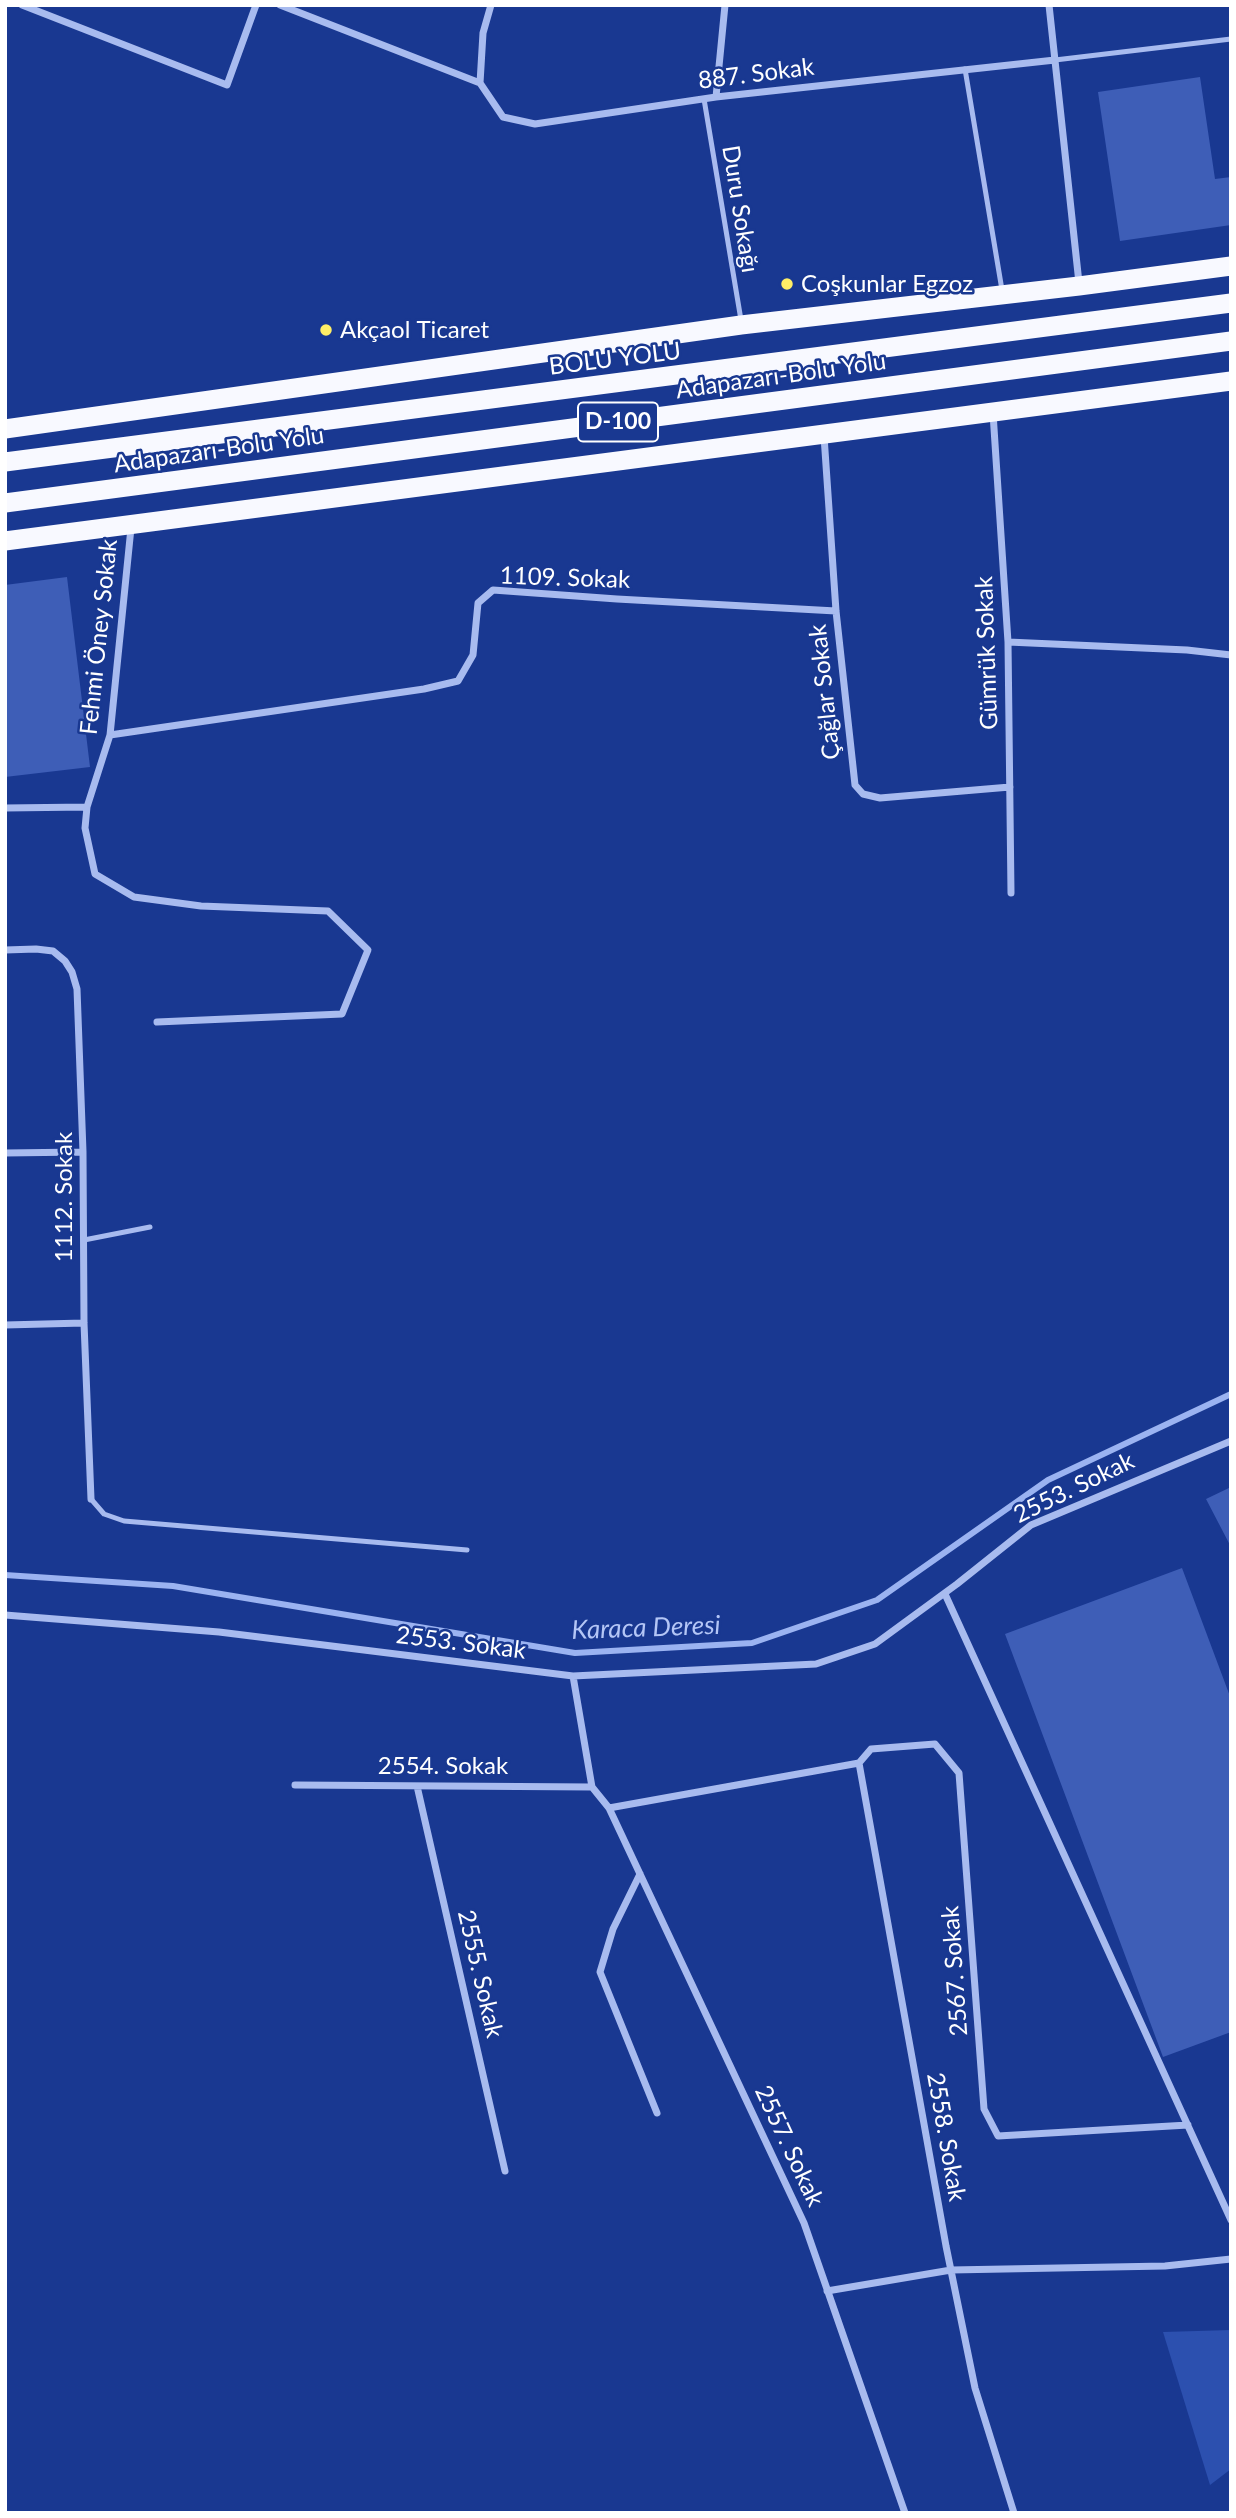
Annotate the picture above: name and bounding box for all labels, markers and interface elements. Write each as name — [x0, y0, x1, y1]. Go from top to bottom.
street label: 887. Sokak — [696, 53, 816, 95]
street label: Duru Sokağı — [716, 143, 764, 275]
place label: Coşkunlar Egzoz — [801, 270, 973, 298]
marker: Coşkunlar Egzoz — [779, 276, 795, 292]
place label: Akçaol Ticaret — [340, 316, 489, 344]
marker: Akçaol Ticaret — [318, 322, 334, 338]
street label: BOLU YOLU — [547, 337, 683, 381]
street label: Adapazarı-Bolu Yolu — [674, 347, 888, 405]
road number: D-100 — [578, 402, 658, 442]
street label: Adapazarı-Bolu Yolu — [112, 421, 326, 479]
street label: Fehmi Öney Sokak — [74, 538, 124, 736]
street label: 1109. Sokak — [499, 561, 631, 595]
street label: Gümrük Sokak — [970, 576, 1004, 730]
street label: Çağlar Sokak — [804, 623, 846, 761]
street label: 1112. Sokak — [50, 1132, 78, 1262]
street label: 2553. Sokak — [1009, 1446, 1139, 1530]
water label: Karaca Deresi — [571, 1610, 721, 1646]
street label: 2553. Sokak — [395, 1621, 527, 1665]
street label: 2554. Sokak — [378, 1752, 508, 1780]
street label: 2567. Sokak — [936, 1905, 974, 2037]
street label: 2555. Sokak — [451, 1907, 509, 2041]
street label: 2558. Sokak — [921, 2070, 971, 2204]
street label: 2557. Sokak — [748, 2081, 830, 2211]

